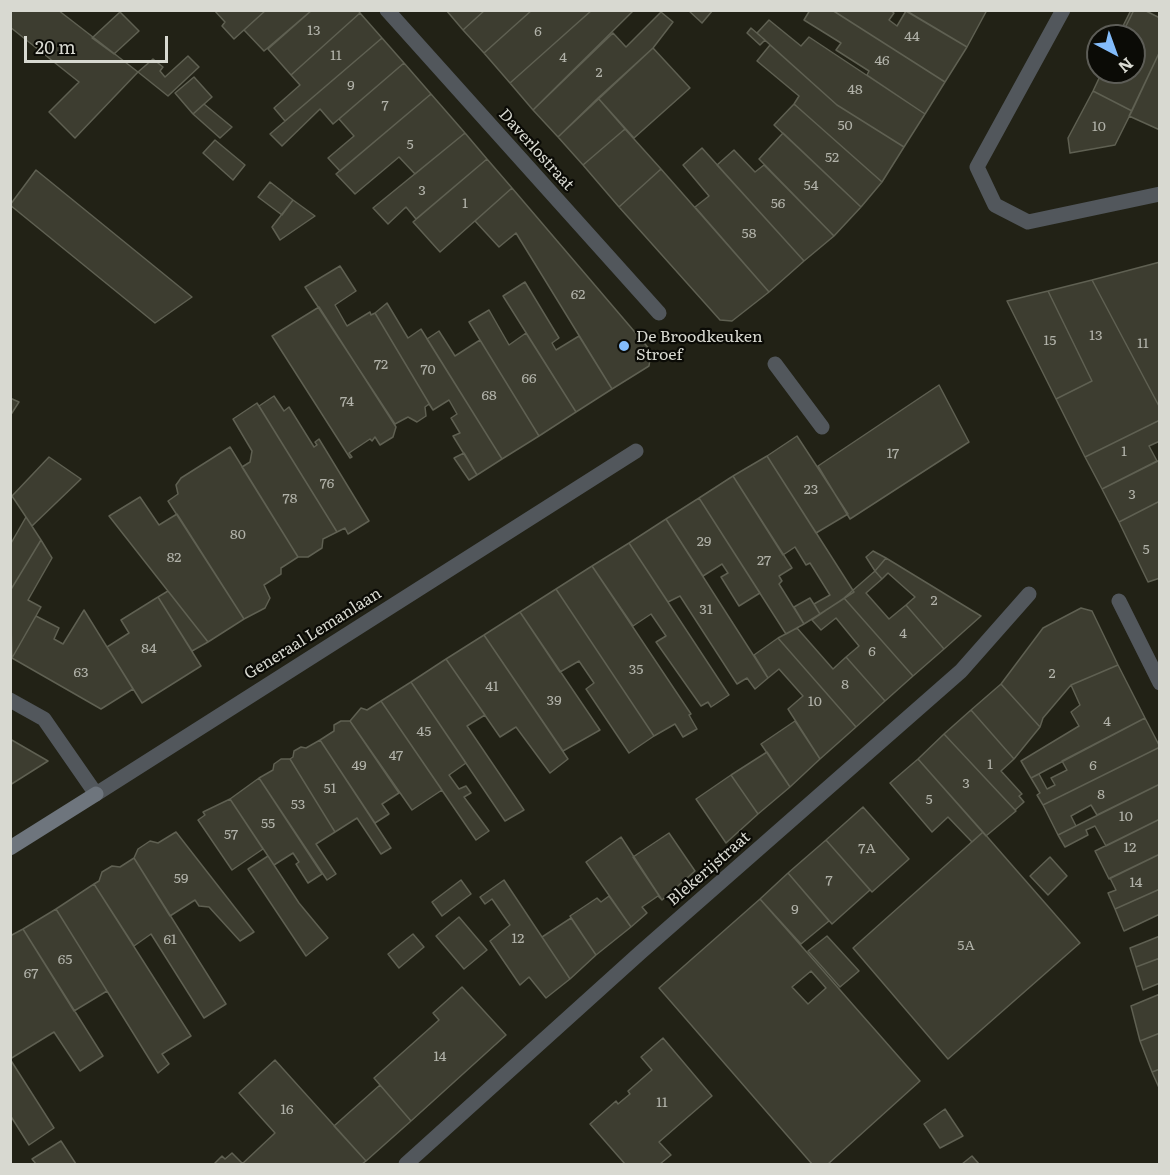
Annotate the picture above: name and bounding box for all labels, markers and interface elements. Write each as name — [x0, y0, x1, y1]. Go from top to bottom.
house number: 13 — [307, 23, 321, 39]
scale bar — [27, 24, 171, 62]
house number: 6 — [534, 24, 542, 40]
north arrow — [1086, 24, 1146, 84]
house number: 44 — [904, 29, 920, 45]
text: 20 m — [35, 33, 76, 60]
house number: 11 — [330, 48, 342, 64]
house number: 4 — [559, 50, 567, 66]
house number: 46 — [874, 53, 890, 69]
text: N — [1114, 53, 1139, 80]
house number: 2 — [595, 65, 603, 81]
house number: 9 — [347, 78, 355, 94]
house number: 48 — [847, 82, 863, 98]
house number: 7 — [381, 98, 389, 114]
street label: Daverlostraat — [494, 105, 578, 195]
house number: 50 — [837, 118, 853, 134]
house number: 10 — [1092, 119, 1106, 135]
house number: 5 — [406, 137, 414, 153]
house number: 52 — [825, 150, 839, 166]
house number: 54 — [804, 178, 818, 194]
house number: 3 — [418, 183, 426, 199]
house number: 1 — [462, 196, 468, 212]
house number: 56 — [771, 196, 785, 212]
house number: 58 — [742, 226, 756, 242]
house number: 62 — [571, 287, 585, 303]
place label: De Broodkeuken Stroef — [636, 327, 763, 365]
house number: 13 — [1089, 328, 1103, 344]
house number: 15 — [1044, 333, 1056, 349]
house number: 11 — [1137, 336, 1149, 352]
marker: De Broodkeuken Stroef — [617, 339, 631, 353]
house number: 72 — [374, 357, 388, 373]
house number: 70 — [420, 362, 436, 378]
house number: 66 — [521, 371, 537, 387]
house number: 68 — [481, 388, 497, 404]
house number: 74 — [340, 394, 354, 410]
house number: 1 — [1121, 444, 1127, 460]
house number: 17 — [887, 446, 899, 462]
house number: 76 — [320, 476, 334, 492]
house number: 23 — [804, 482, 818, 498]
house number: 3 — [1128, 487, 1136, 503]
house number: 78 — [283, 491, 297, 507]
house number: 80 — [230, 527, 246, 543]
house number: 29 — [697, 534, 711, 550]
house number: 5 — [1142, 542, 1150, 558]
house number: 82 — [167, 550, 181, 566]
house number: 27 — [757, 553, 771, 569]
street label: Generaal Lemanlaan — [241, 584, 385, 684]
house number: 2 — [930, 593, 938, 609]
house number: 31 — [699, 602, 713, 618]
house number: 4 — [899, 626, 907, 642]
house number: 84 — [141, 641, 157, 657]
house number: 6 — [868, 644, 876, 660]
house number: 35 — [629, 662, 643, 678]
house number: 63 — [73, 665, 89, 681]
house number: 2 — [1048, 666, 1056, 682]
house number: 8 — [841, 677, 849, 693]
house number: 41 — [485, 679, 499, 695]
house number: 39 — [547, 693, 561, 709]
house number: 10 — [808, 694, 822, 710]
house number: 4 — [1103, 714, 1111, 730]
house number: 45 — [417, 724, 431, 740]
house number: 47 — [389, 748, 403, 764]
house number: 1 — [987, 757, 993, 773]
house number: 49 — [351, 758, 367, 774]
house number: 6 — [1089, 758, 1097, 774]
house number: 3 — [962, 776, 970, 792]
house number: 51 — [324, 781, 336, 797]
house number: 8 — [1097, 787, 1105, 803]
house number: 5 — [925, 792, 933, 808]
house number: 53 — [291, 797, 305, 813]
house number: 10 — [1119, 809, 1133, 825]
house number: 55 — [261, 816, 275, 832]
house number: 57 — [224, 827, 238, 843]
street label: Blekerijstraat — [664, 828, 754, 910]
house number: 12 — [1124, 840, 1136, 856]
house number: 7A — [858, 841, 876, 857]
house number: 59 — [174, 871, 188, 887]
house number: 7 — [825, 873, 833, 889]
house number: 14 — [1130, 875, 1142, 891]
house number: 9 — [791, 902, 799, 918]
house number: 12 — [512, 931, 524, 947]
house number: 61 — [163, 932, 177, 948]
house number: 5A — [957, 938, 975, 954]
house number: 65 — [58, 952, 72, 968]
house number: 67 — [24, 966, 38, 982]
house number: 14 — [434, 1049, 446, 1065]
house number: 11 — [656, 1095, 668, 1111]
house number: 16 — [280, 1102, 294, 1118]

